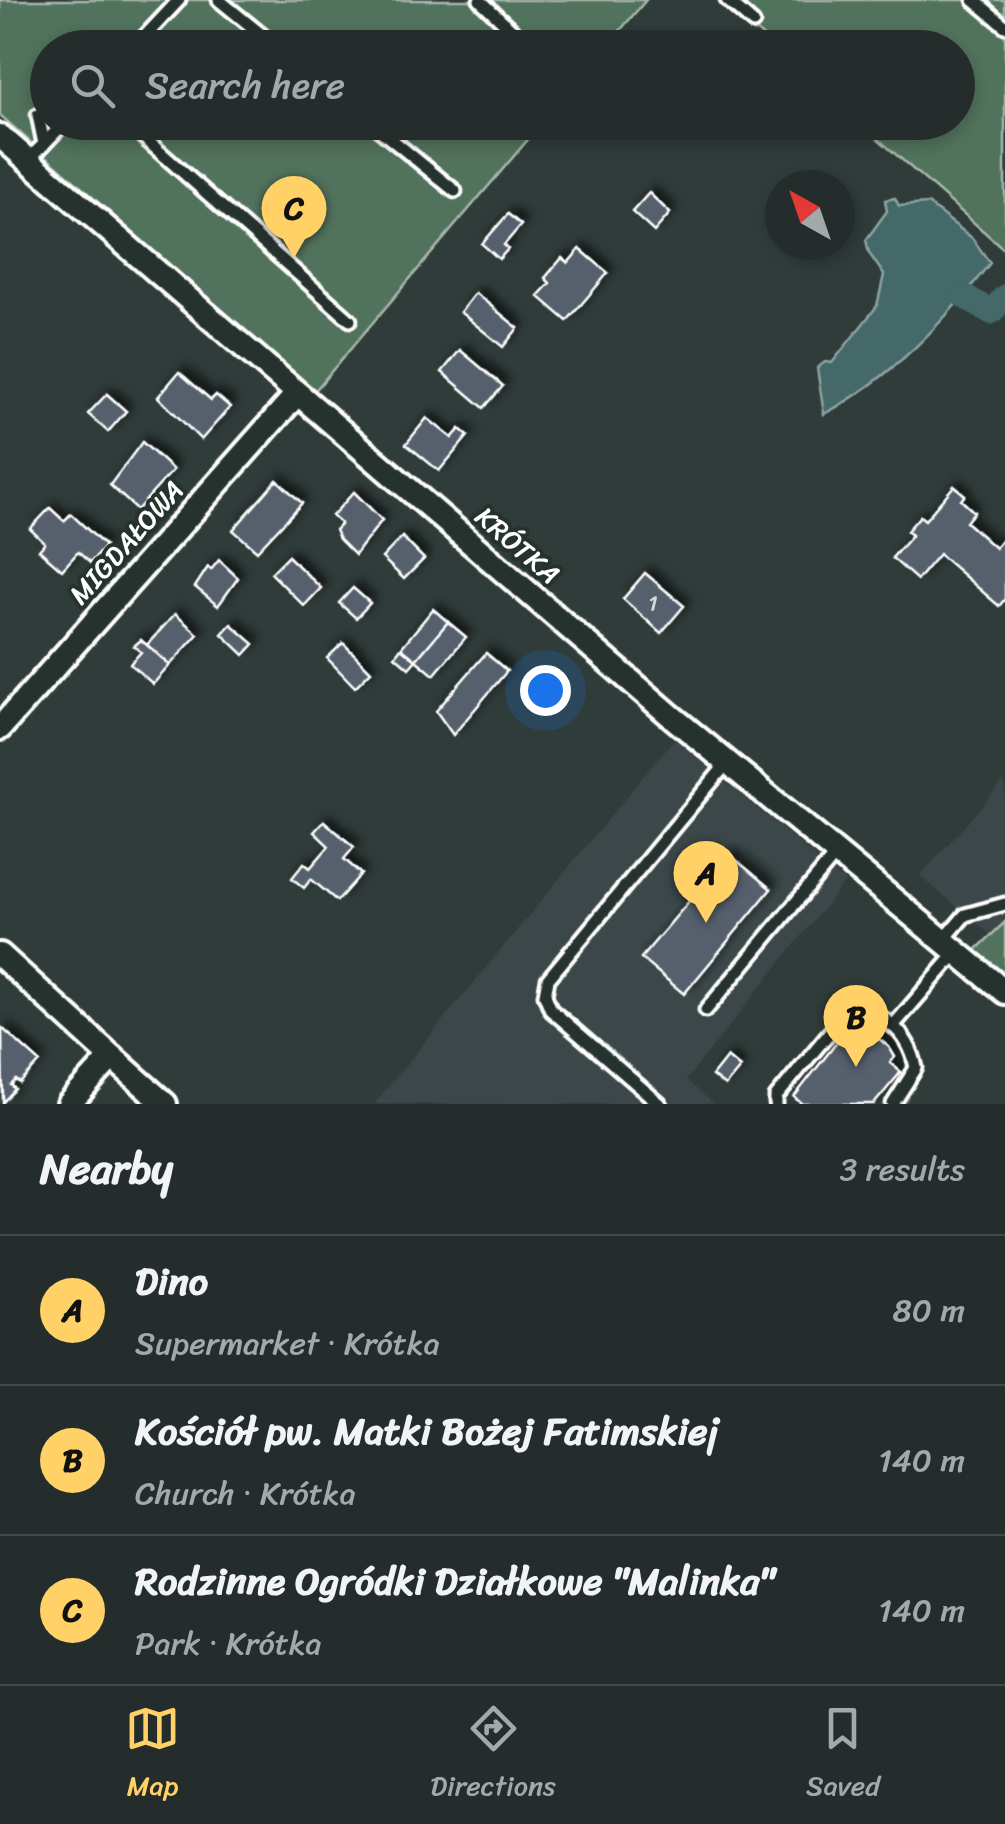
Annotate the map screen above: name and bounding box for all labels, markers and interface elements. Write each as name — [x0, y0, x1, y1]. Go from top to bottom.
search box — [30, 30, 975, 140]
text: Search here — [145, 52, 345, 119]
icon: search — [65, 58, 120, 113]
north arrow — [765, 170, 855, 260]
pin: C — [262, 176, 326, 258]
street label: MIGDAŁOWA — [56, 468, 196, 616]
street label: KRÓTKA — [463, 494, 572, 597]
house number: 1 — [648, 584, 658, 623]
your location — [520, 665, 571, 716]
pin: A — [674, 840, 738, 923]
pin: B — [824, 984, 888, 1067]
text: Nearby — [40, 1132, 173, 1206]
text: 3 results — [840, 1141, 965, 1198]
text: Dino — [135, 1248, 208, 1315]
text: A — [62, 1282, 83, 1339]
text: 80 m — [893, 1282, 965, 1339]
text: Supermarket · Krótka — [135, 1315, 440, 1372]
text: Kościół pw. Matki Bożej Fatimskiej — [135, 1398, 719, 1465]
text: B — [62, 1432, 83, 1489]
text: 140 m — [878, 1432, 965, 1489]
text: Church · Krótka — [135, 1465, 356, 1522]
text: Rodzinne Ogródki Działkowe "Malinka" — [135, 1548, 775, 1615]
text: C — [63, 1582, 82, 1639]
text: 140 m — [878, 1582, 965, 1639]
text: Park · Krótka — [135, 1615, 322, 1672]
tab: Map — [125, 1701, 180, 1810]
tab: Directions — [430, 1701, 556, 1810]
tab: Saved — [806, 1701, 880, 1810]

